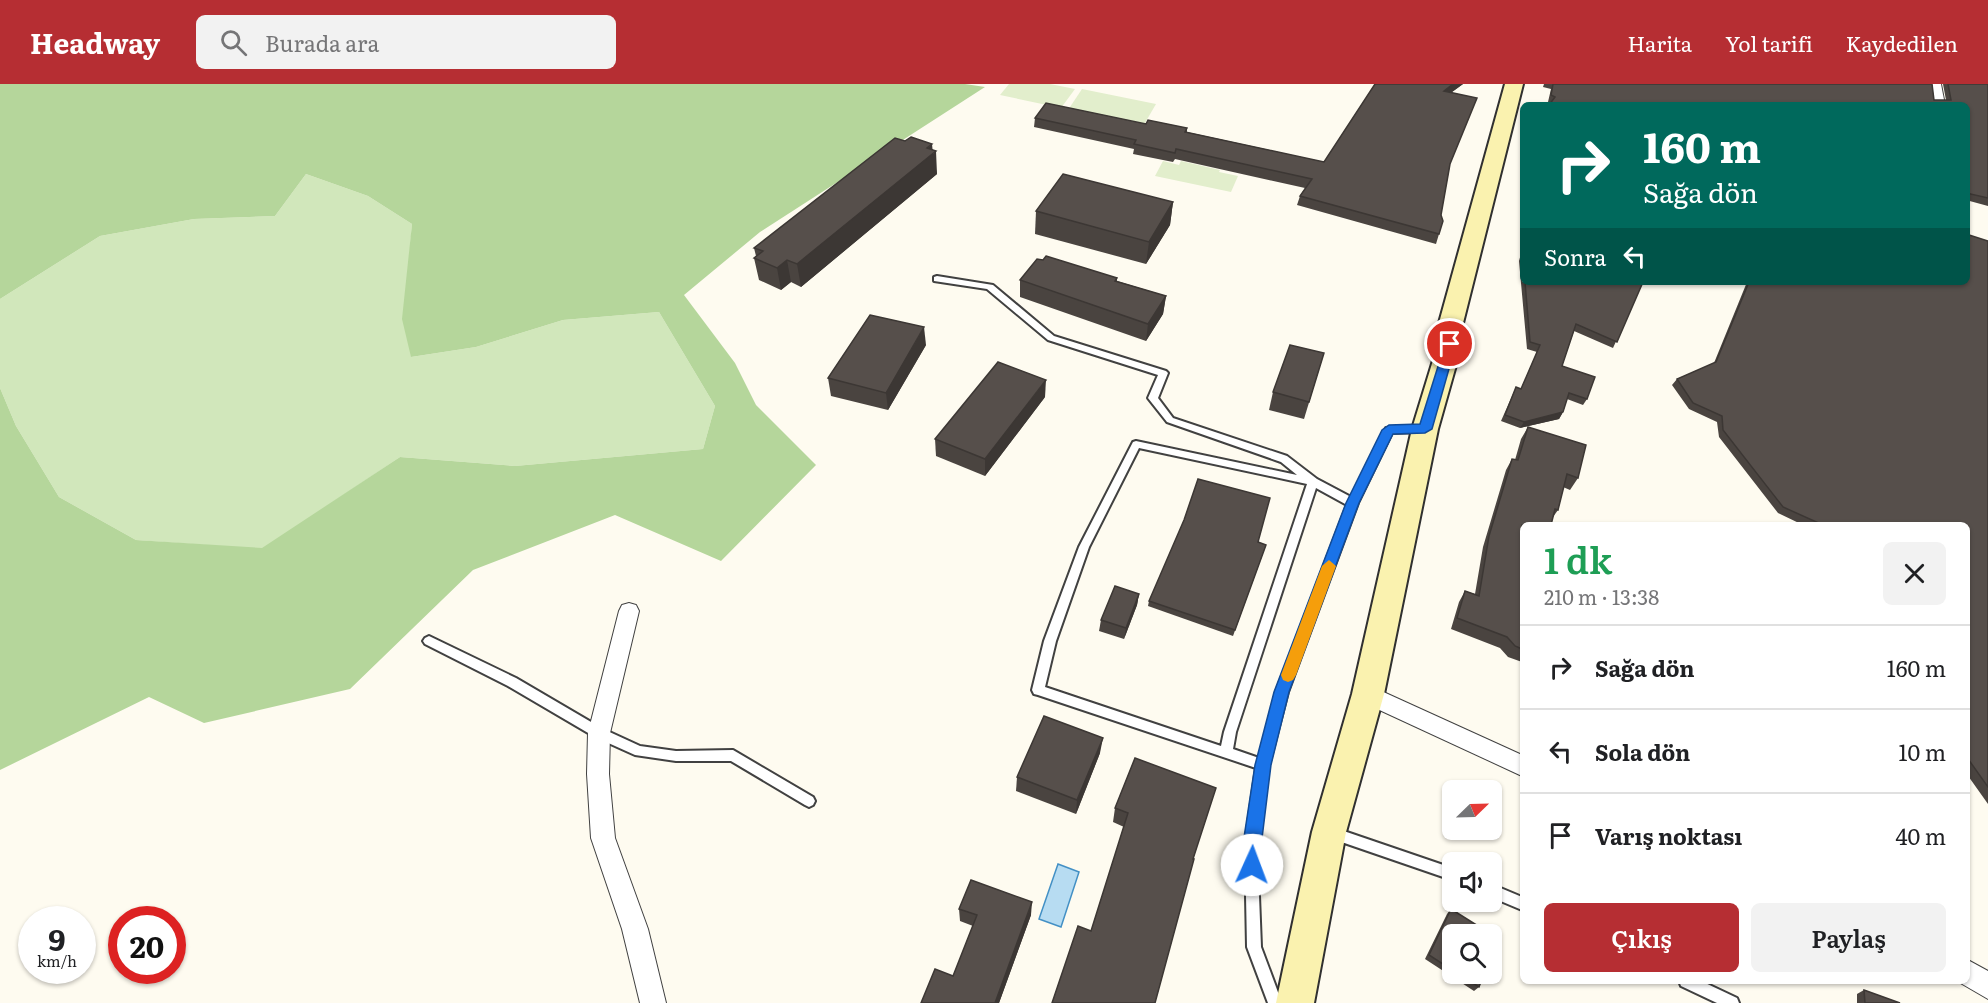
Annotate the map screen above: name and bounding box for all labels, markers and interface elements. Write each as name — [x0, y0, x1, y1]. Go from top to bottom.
search box — [196, 15, 616, 69]
text: Headway — [30, 21, 160, 63]
icon: search — [217, 26, 250, 59]
text: Burada ara — [265, 26, 379, 59]
text: Harita — [1627, 27, 1692, 58]
text: Yol tarifi — [1725, 27, 1813, 58]
text: Kaydedilen — [1846, 27, 1958, 58]
text: 160 m — [1643, 114, 1761, 176]
icon: right — [1544, 126, 1622, 204]
text: Sağa dön — [1643, 171, 1758, 211]
text: Sonra — [1544, 240, 1606, 273]
icon: left — [1618, 240, 1651, 273]
pin — [1424, 318, 1475, 369]
icon: arrive — [1433, 327, 1466, 360]
text: 1 dk — [1544, 532, 1612, 585]
button: close — [1883, 542, 1946, 605]
text: 210 m · 13:38 — [1544, 581, 1659, 611]
icon: right — [1544, 651, 1577, 684]
text: Sağa dön — [1595, 651, 1695, 684]
text: 160 m — [1887, 651, 1946, 684]
icon: left — [1544, 735, 1577, 768]
text: Sola dön — [1595, 735, 1690, 768]
text: 10 m — [1899, 735, 1946, 768]
north arrow — [1442, 780, 1502, 840]
map controls — [1442, 780, 1502, 984]
icon: arrive — [1544, 819, 1577, 852]
text: Varış noktası — [1595, 819, 1742, 852]
text: 40 m — [1895, 819, 1946, 852]
position arrow — [1220, 833, 1284, 897]
button: sound — [1442, 852, 1502, 912]
button: Çıkış — [1544, 903, 1739, 972]
button: Paylaş — [1751, 903, 1946, 972]
speed limit sign: 20 — [108, 906, 186, 984]
text: 9 — [48, 916, 66, 960]
button: search — [1442, 924, 1502, 984]
text: km/h — [37, 949, 77, 972]

